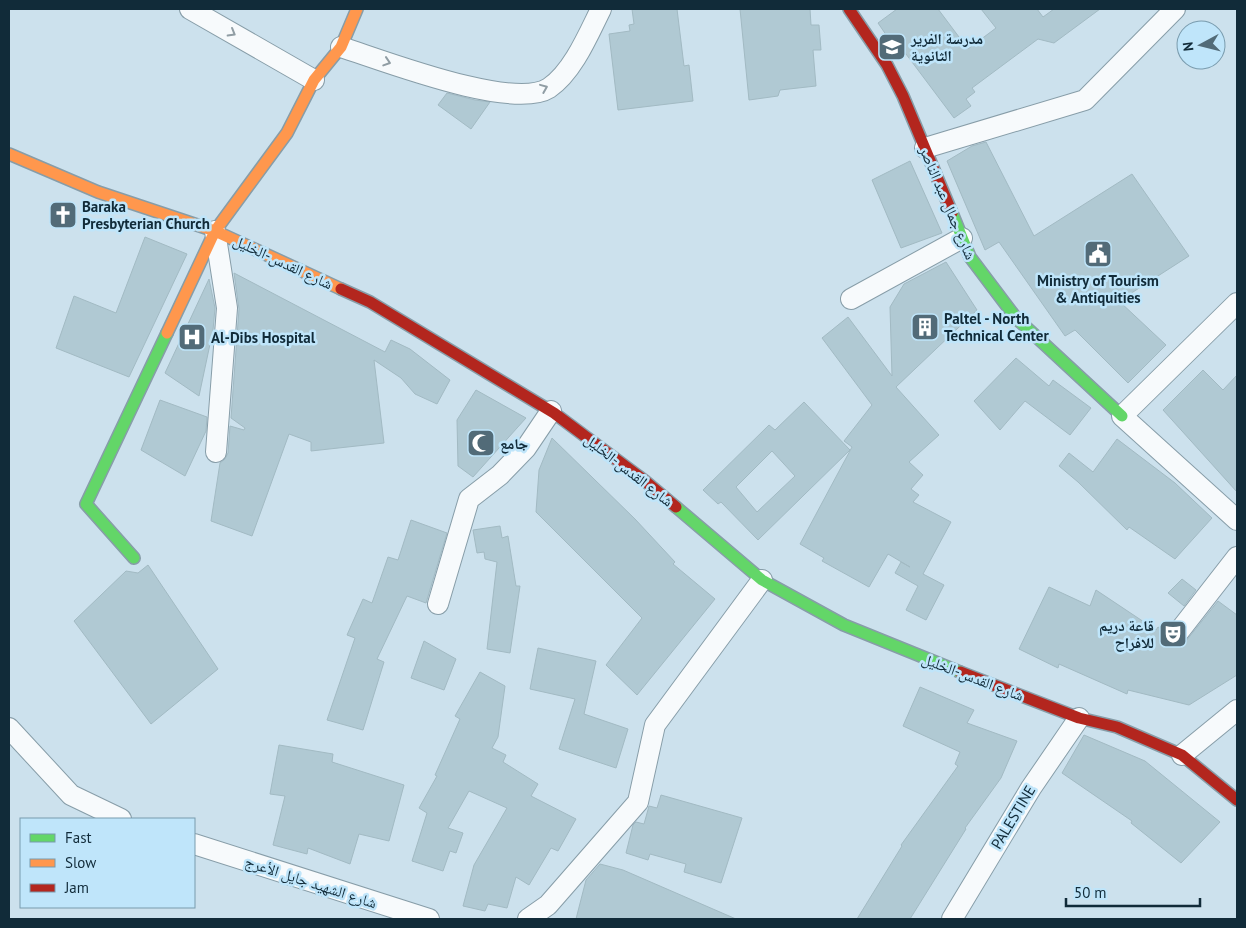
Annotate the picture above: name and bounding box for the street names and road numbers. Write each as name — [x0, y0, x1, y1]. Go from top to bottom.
street label: شارع جمال عبد الناصر — [914, 143, 980, 263]
street label: شارع القدس-الخليل — [230, 231, 336, 294]
street label: شارع القدس-الخليل — [580, 429, 677, 511]
street label: شارع القدس-الخليل — [919, 649, 1027, 706]
street label: PALESTINE — [987, 782, 1039, 852]
street label: شارع الشهيد جايل الأعرج — [242, 852, 379, 913]

